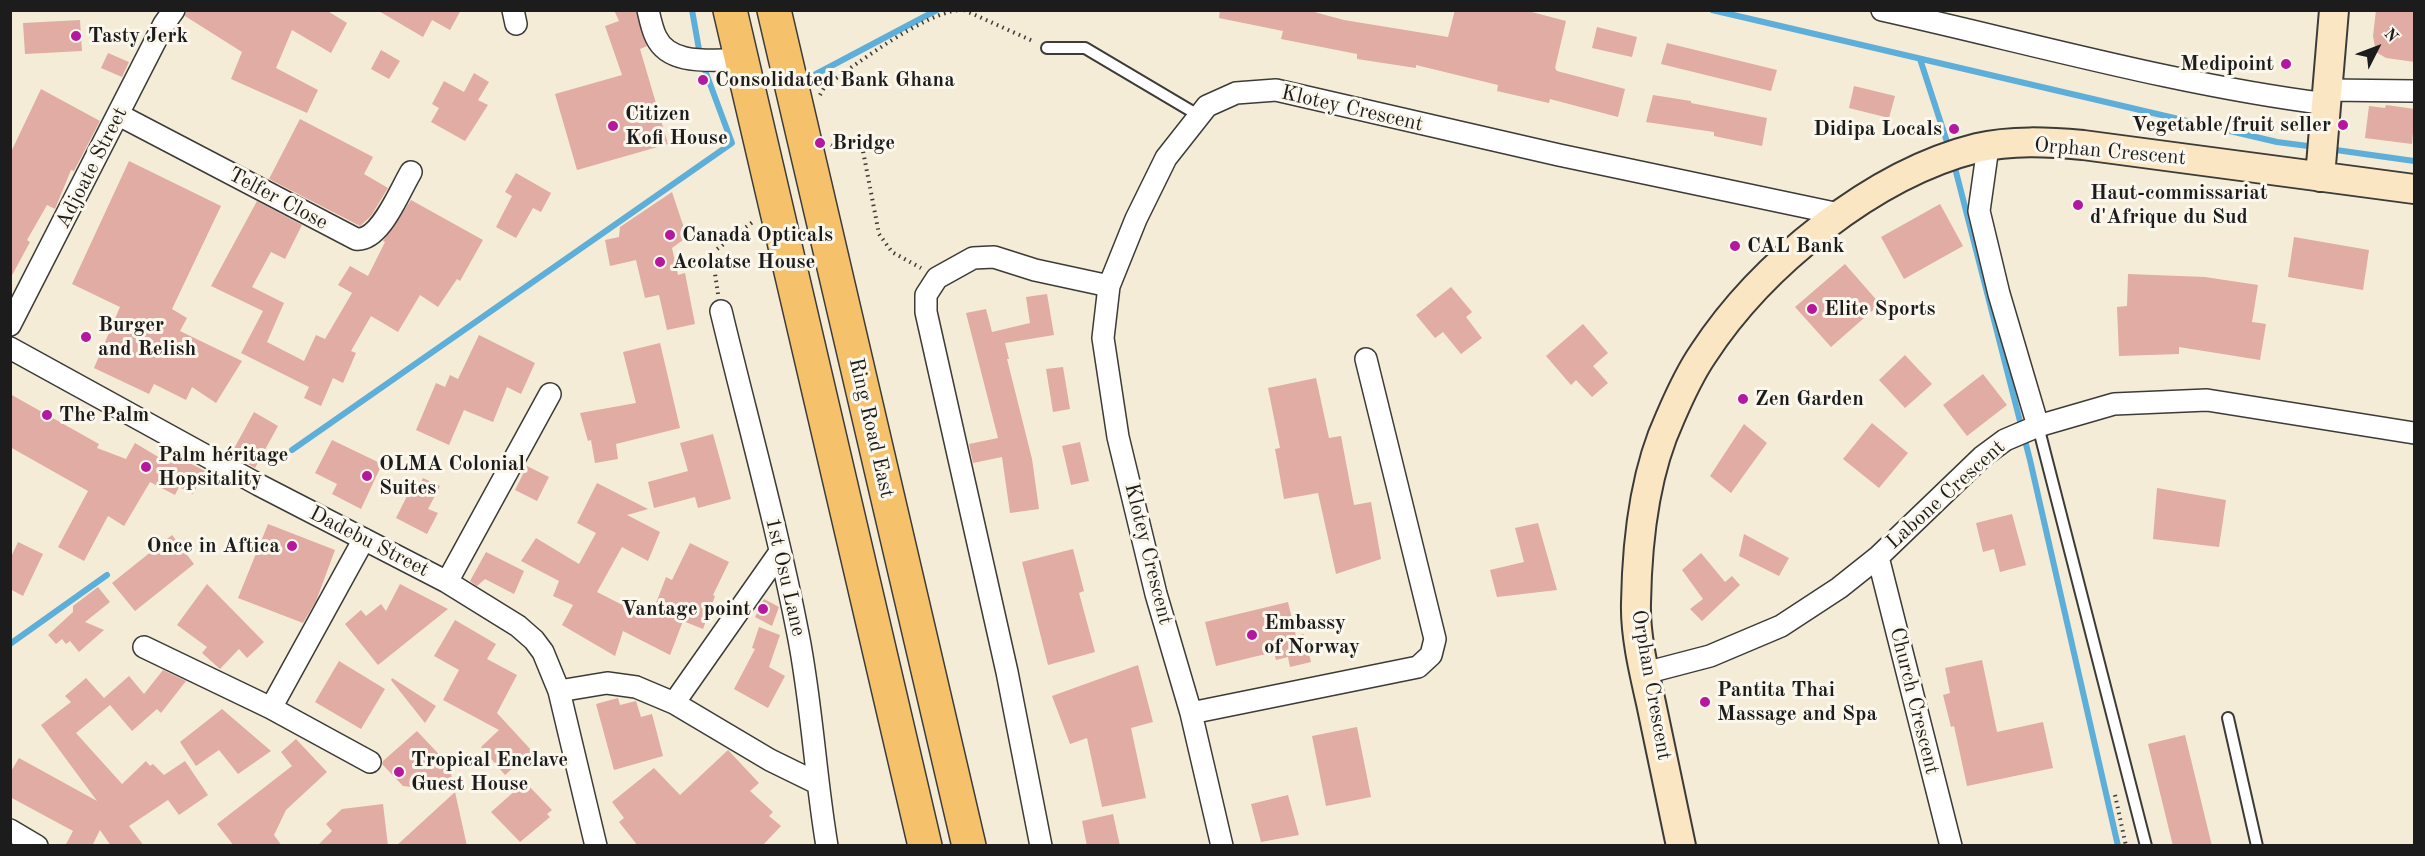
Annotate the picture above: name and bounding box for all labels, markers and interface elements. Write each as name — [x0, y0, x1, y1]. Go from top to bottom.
north arrow — [2347, 18, 2407, 78]
place label: Tasty Jerk — [88, 23, 188, 49]
text: N — [2380, 26, 2400, 46]
marker: Tasty Jerk — [69, 29, 83, 43]
place label: Medipoint — [2180, 51, 2274, 77]
marker: Medipoint — [2279, 57, 2293, 71]
place label: Consolidated Bank Ghana — [715, 67, 955, 93]
marker: Consolidated Bank Ghana — [696, 73, 710, 87]
street label: Klotey Crescent — [1279, 80, 1425, 138]
place label: Citizen Kofi House — [625, 101, 728, 151]
street label: Adjoate Street — [51, 103, 133, 233]
place label: Vegetable/fruit seller — [2131, 112, 2331, 138]
place label: Didipa Locals — [1813, 116, 1942, 142]
marker: Vegetable/fruit seller — [2336, 118, 2350, 132]
marker: Citizen Kofi House — [606, 119, 620, 133]
marker: Didipa Locals — [1947, 122, 1961, 136]
place label: Bridge — [832, 130, 895, 156]
street label: Orphan Crescent — [2033, 133, 2187, 171]
marker: Bridge — [813, 136, 827, 150]
street label: Telfer Close — [224, 162, 332, 236]
place label: Haut-commissariat d'Afrique du Sud — [2090, 180, 2268, 230]
marker: Haut-commissariat d'Afrique du Sud — [2071, 198, 2085, 212]
place label: Canada Opticals — [682, 222, 833, 248]
marker: Canada Opticals — [663, 228, 677, 242]
place label: CAL Bank — [1747, 233, 1844, 259]
marker: CAL Bank — [1728, 239, 1742, 253]
place label: Acolatse House — [672, 249, 815, 275]
marker: Acolatse House — [653, 255, 667, 269]
place label: Elite Sports — [1824, 296, 1935, 322]
marker: Elite Sports — [1805, 302, 1819, 316]
place label: Burger and Relish — [98, 312, 196, 362]
marker: Burger and Relish — [79, 330, 93, 344]
street label: Ring Road East — [843, 355, 899, 501]
place label: Zen Garden — [1755, 386, 1864, 412]
marker: Zen Garden — [1736, 392, 1750, 406]
place label: The Palm — [59, 402, 149, 428]
marker: The Palm — [40, 408, 54, 422]
street label: Labone Crescent — [1881, 435, 2011, 555]
place label: Palm héritage Hopsitality — [158, 442, 288, 492]
place label: OLMA Colonial Suites — [379, 451, 525, 501]
marker: Palm héritage Hopsitality — [139, 460, 153, 474]
marker: OLMA Colonial Suites — [360, 469, 374, 483]
street label: Klotey Crescent — [1118, 481, 1178, 627]
street label: Dadebu Street — [305, 501, 433, 583]
street label: 1st Osu Lane — [759, 515, 811, 639]
place label: Once in Aftica — [146, 533, 280, 559]
marker: Once in Aftica — [285, 539, 299, 553]
place label: Vantage point — [621, 596, 751, 622]
marker: Vantage point — [756, 602, 770, 616]
street label: Orphan Crescent — [1625, 608, 1677, 762]
place label: Embassy of Norway — [1264, 610, 1360, 660]
street label: Church Crescent — [1884, 625, 1944, 777]
marker: Embassy of Norway — [1245, 628, 1259, 642]
place label: Pantita Thai Massage and Spa — [1717, 677, 1877, 727]
marker: Pantita Thai Massage and Spa — [1698, 695, 1712, 709]
place label: Tropical Enclave Guest House — [411, 747, 568, 797]
marker: Tropical Enclave Guest House — [392, 765, 406, 779]

